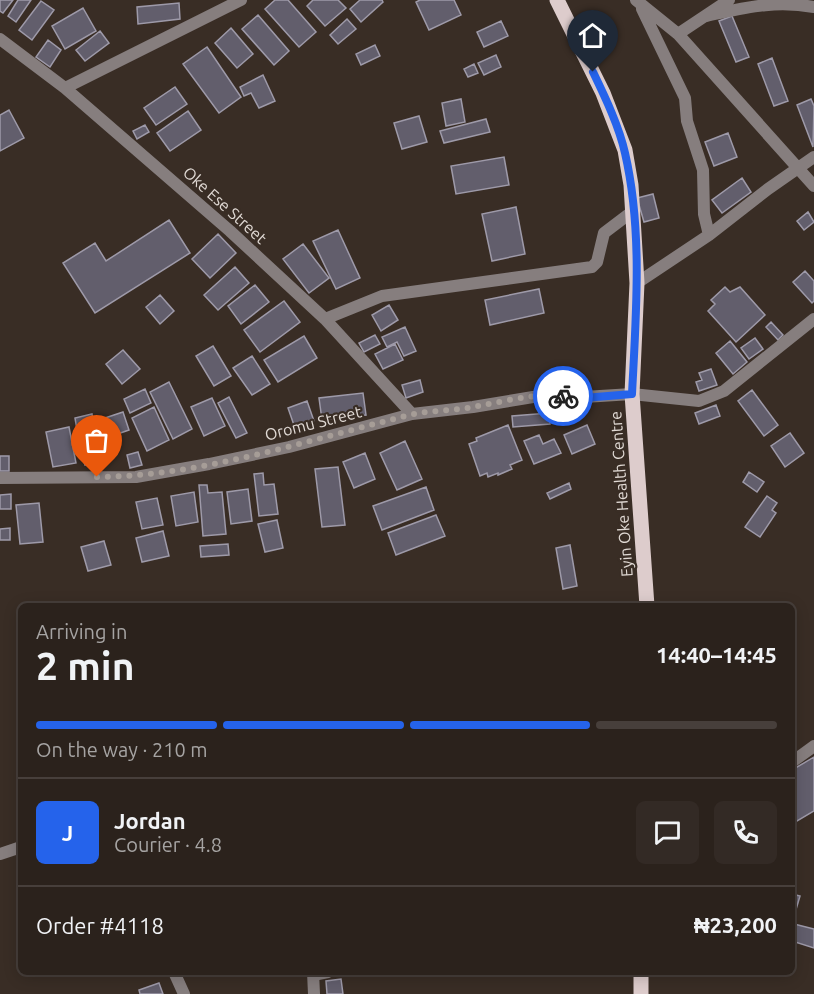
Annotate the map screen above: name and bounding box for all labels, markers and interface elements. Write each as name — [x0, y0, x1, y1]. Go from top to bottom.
pin — [567, 10, 618, 72]
icon: home — [576, 19, 609, 52]
street label: Oke Ese Street — [180, 163, 271, 248]
courier — [533, 366, 593, 426]
icon: bike — [547, 380, 580, 413]
street label: Oromu Street — [263, 402, 364, 444]
street label: Eyin Oke Health Centre — [606, 410, 636, 578]
pin — [71, 415, 122, 477]
icon: bag — [80, 424, 113, 457]
text: Arriving in — [36, 620, 127, 643]
text: 14:40–14:45 — [656, 642, 777, 667]
text: 2 min — [36, 644, 135, 687]
text: On the way · 210 m — [36, 738, 208, 761]
button: chat — [636, 801, 699, 864]
button: phone — [714, 801, 777, 864]
text: Jordan — [114, 808, 186, 833]
text: J — [62, 820, 73, 845]
text: Courier · 4.8 — [114, 833, 222, 856]
text: ₦23,200 — [694, 912, 777, 937]
text: Order #4118 — [36, 913, 164, 938]

